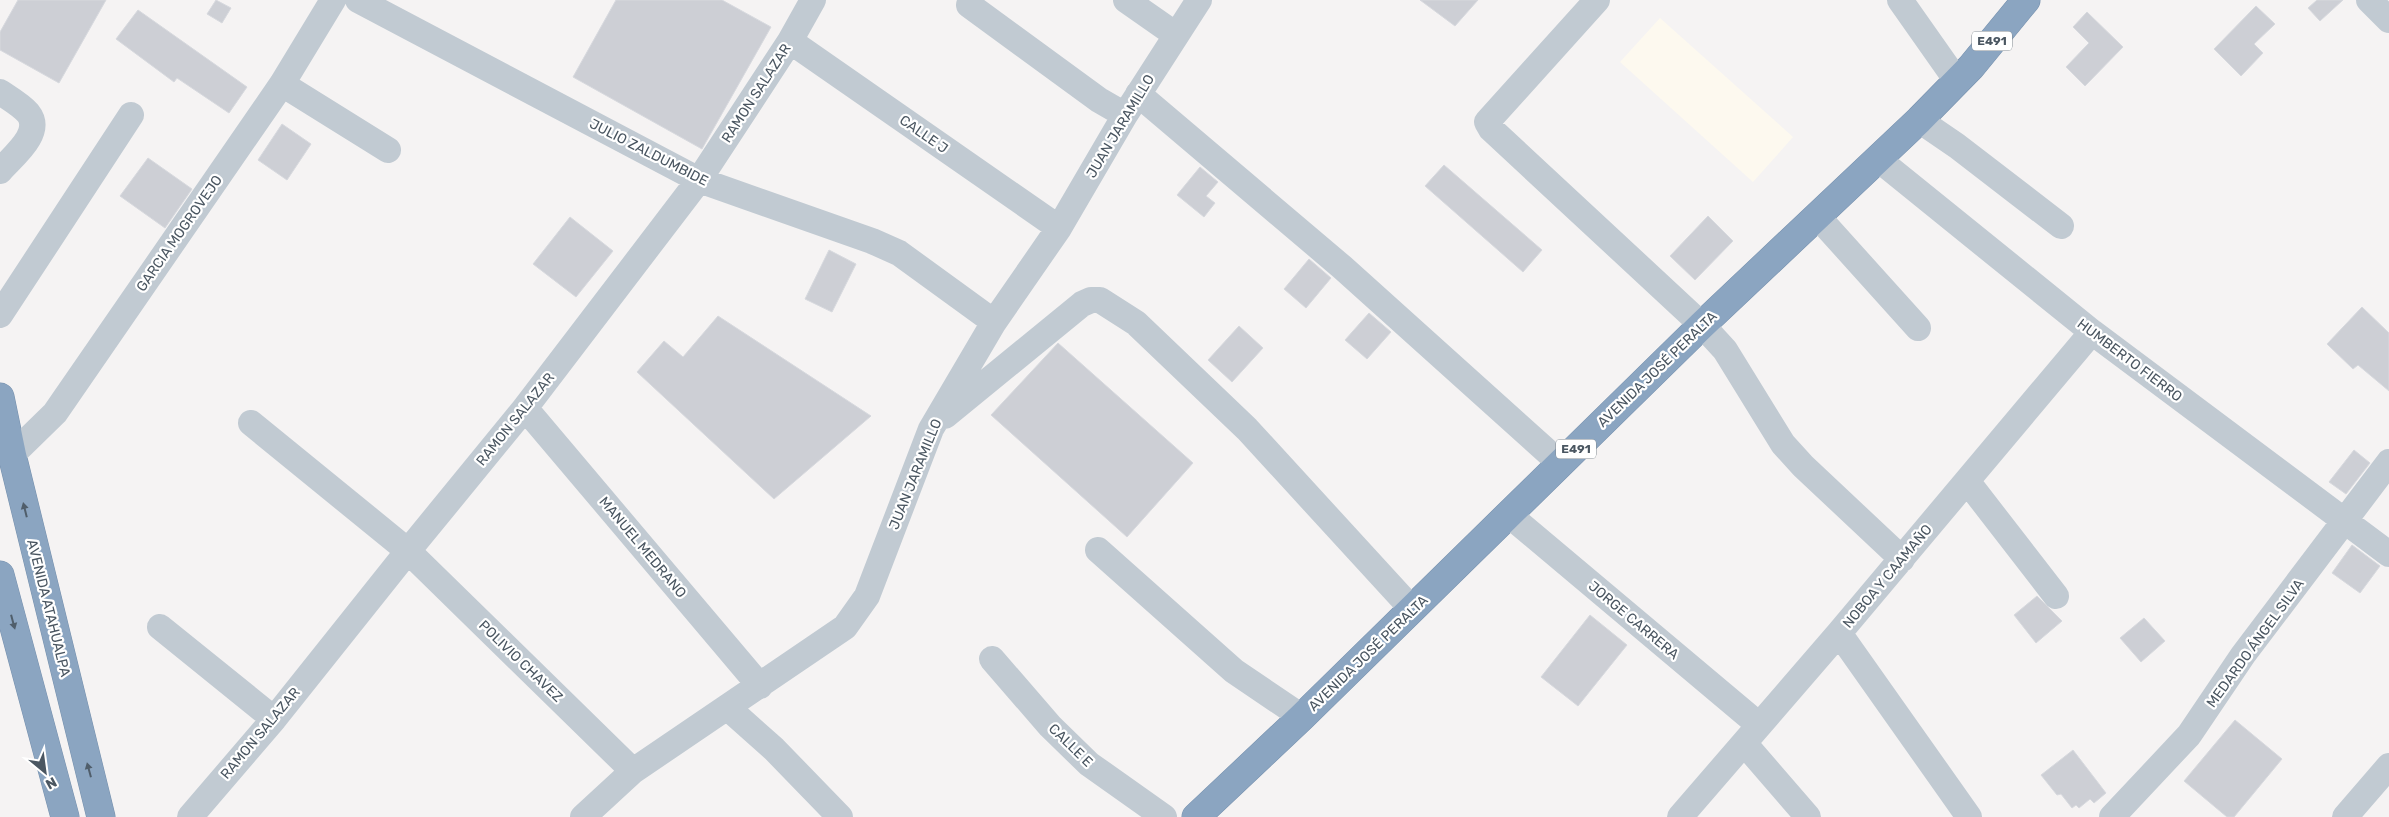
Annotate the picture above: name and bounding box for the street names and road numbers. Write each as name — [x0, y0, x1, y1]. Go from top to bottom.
road number: E491 — [1972, 31, 2012, 50]
street label: RAMON SALAZAR — [718, 41, 795, 146]
street label: JUAN JARAMILLO — [1083, 71, 1158, 181]
street label: CALLE J — [896, 112, 951, 157]
street label: JULIO ZALDUMBIDE — [587, 115, 711, 190]
street label: GARCIA MOGROVEJO — [133, 172, 226, 295]
street label: AVENIDA JOSÉ PERALTA — [1593, 307, 1721, 431]
street label: HUMBERTO FIERRO — [2074, 315, 2185, 405]
street label: RAMON SALAZAR — [473, 369, 558, 469]
street label: JUAN JARAMILLO — [886, 416, 945, 532]
road number: E491 — [1556, 439, 1596, 458]
street label: MANUEL MEDRANO — [595, 493, 690, 601]
street label: NOBOA Y CAAMAÑO — [1838, 521, 1936, 631]
street label: AVENIDA ATAHUALPA — [23, 538, 74, 679]
street label: MEDARDO ÁNGEL SILVA — [2202, 575, 2308, 711]
street label: JORGE CARRERA — [1585, 578, 1683, 664]
street label: AVENIDA JOSÉ PERALTA — [1304, 591, 1432, 715]
street label: POLIVIO CHAVEZ — [475, 617, 566, 706]
street label: RAMON SALAZAR — [217, 684, 304, 783]
street label: CALLE E — [1045, 720, 1096, 771]

